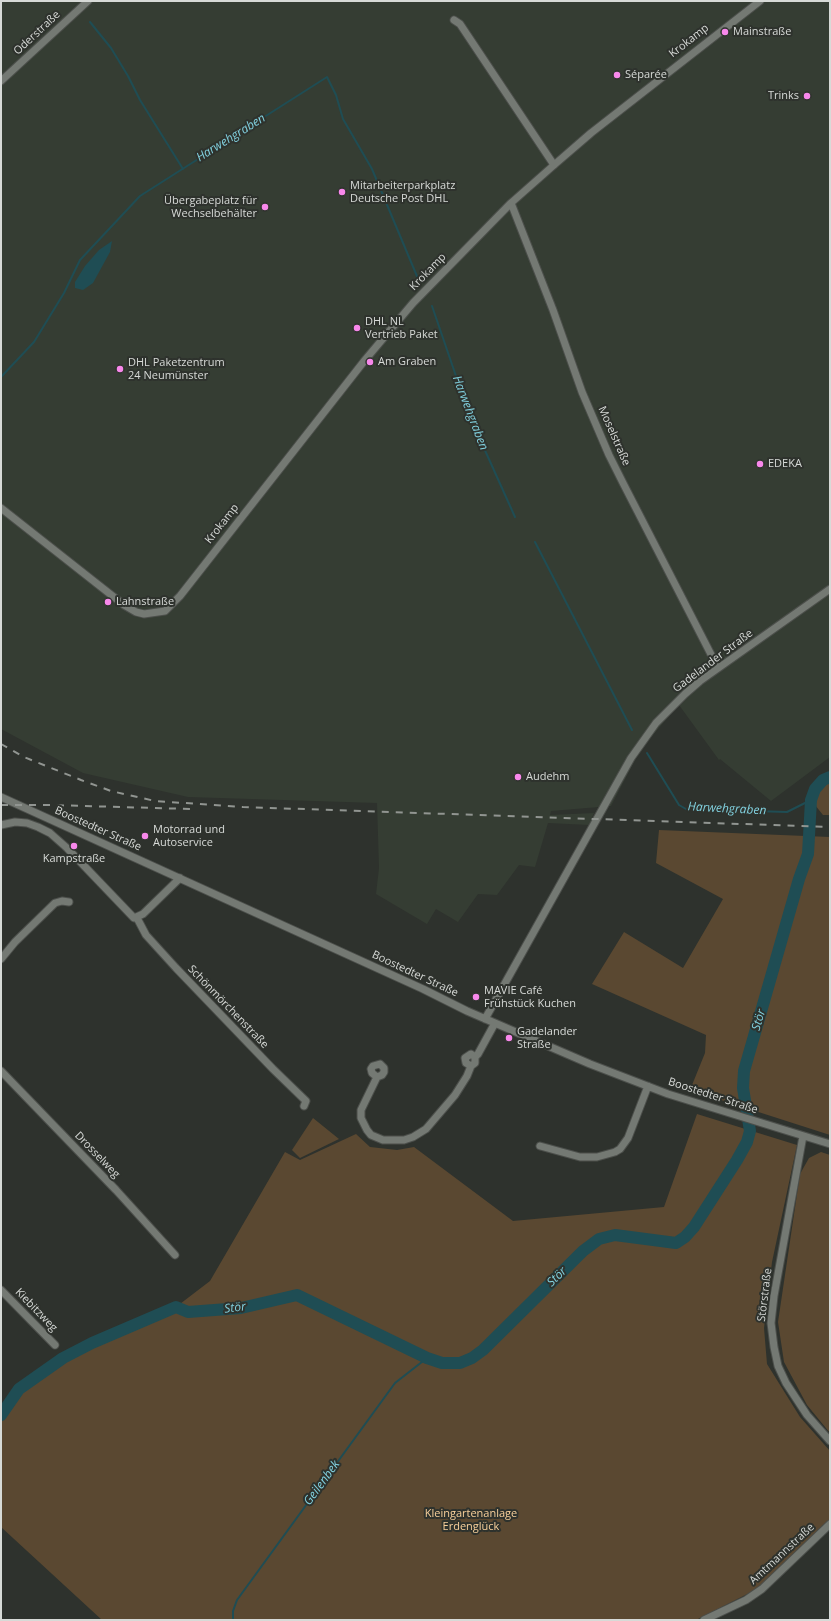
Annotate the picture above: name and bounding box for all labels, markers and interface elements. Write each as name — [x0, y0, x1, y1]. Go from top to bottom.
street label: Oderstraße — [11, 8, 63, 58]
street label: Krokamp — [667, 21, 711, 61]
place label: Mainstraße — [733, 25, 791, 39]
marker: Mainstraße — [720, 27, 730, 37]
place label: Séparée — [625, 68, 667, 82]
marker: Séparée — [612, 70, 622, 80]
place label: Trinks — [768, 89, 799, 103]
marker: Trinks — [802, 91, 812, 101]
water label: Harwehgraben — [194, 111, 268, 165]
place label: Mitarbeiterparkplatz Deutsche Post DHL — [350, 179, 455, 205]
marker: Mitarbeiterparkplatz Deutsche Post DHL — [337, 187, 347, 197]
place label: Übergabeplatz für Wechselbehälter — [164, 194, 257, 220]
marker: Übergabeplatz für Wechselbehälter — [260, 202, 270, 212]
street label: Krokamp — [407, 251, 449, 293]
place label: DHL NL Vertrieb Paket — [365, 315, 438, 341]
marker: DHL NL Vertrieb Paket — [352, 323, 362, 333]
place label: Am Graben — [378, 355, 436, 369]
place label: DHL Paketzentrum 24 Neumünster — [128, 356, 225, 382]
marker: Am Graben — [365, 357, 375, 367]
marker: DHL Paketzentrum 24 Neumünster — [115, 364, 125, 374]
water label: Harwehgraben — [449, 374, 491, 452]
street label: Moselstraße — [595, 404, 633, 468]
place label: EDEKA — [768, 457, 802, 471]
marker: EDEKA — [755, 459, 765, 469]
street label: Krokamp — [202, 502, 242, 546]
place label: Lahnstraße — [116, 595, 174, 609]
marker: Lahnstraße — [103, 597, 113, 607]
street label: Gadelander Straße — [670, 627, 756, 695]
place label: Audehm — [526, 770, 570, 784]
marker: Audehm — [513, 772, 523, 782]
water label: Harwehgraben — [687, 800, 767, 818]
street label: Boostedter Straße — [53, 804, 143, 854]
place label: Motorrad und Autoservice — [153, 823, 225, 849]
marker: Motorrad und Autoservice — [140, 831, 150, 841]
marker: Kampstraße — [69, 841, 79, 851]
place label: Kampstraße — [43, 852, 105, 866]
street label: Boostedter Straße — [370, 948, 460, 1000]
street label: Schönmörchenstraße — [185, 963, 271, 1051]
place label: MAVIE Café Frühstück Kuchen — [484, 984, 576, 1010]
marker: MAVIE Café Frühstück Kuchen — [471, 992, 481, 1002]
water label: Stör — [749, 1008, 769, 1032]
place label: Gadelander Straße — [517, 1025, 577, 1051]
marker: Gadelander Straße — [504, 1033, 514, 1043]
street label: Boostedter Straße — [667, 1075, 759, 1117]
street label: Drosselweg — [72, 1129, 122, 1181]
water label: Stör — [544, 1264, 570, 1290]
street label: Störstraße — [755, 1267, 775, 1323]
street label: Kiebitzweg — [12, 1286, 60, 1334]
water label: Stör — [223, 1300, 247, 1316]
water label: Geilenbek — [301, 1458, 343, 1508]
park label: Kleingartenanlage Erdenglück — [425, 1507, 517, 1533]
street label: Amtmannstraße — [747, 1521, 817, 1587]

